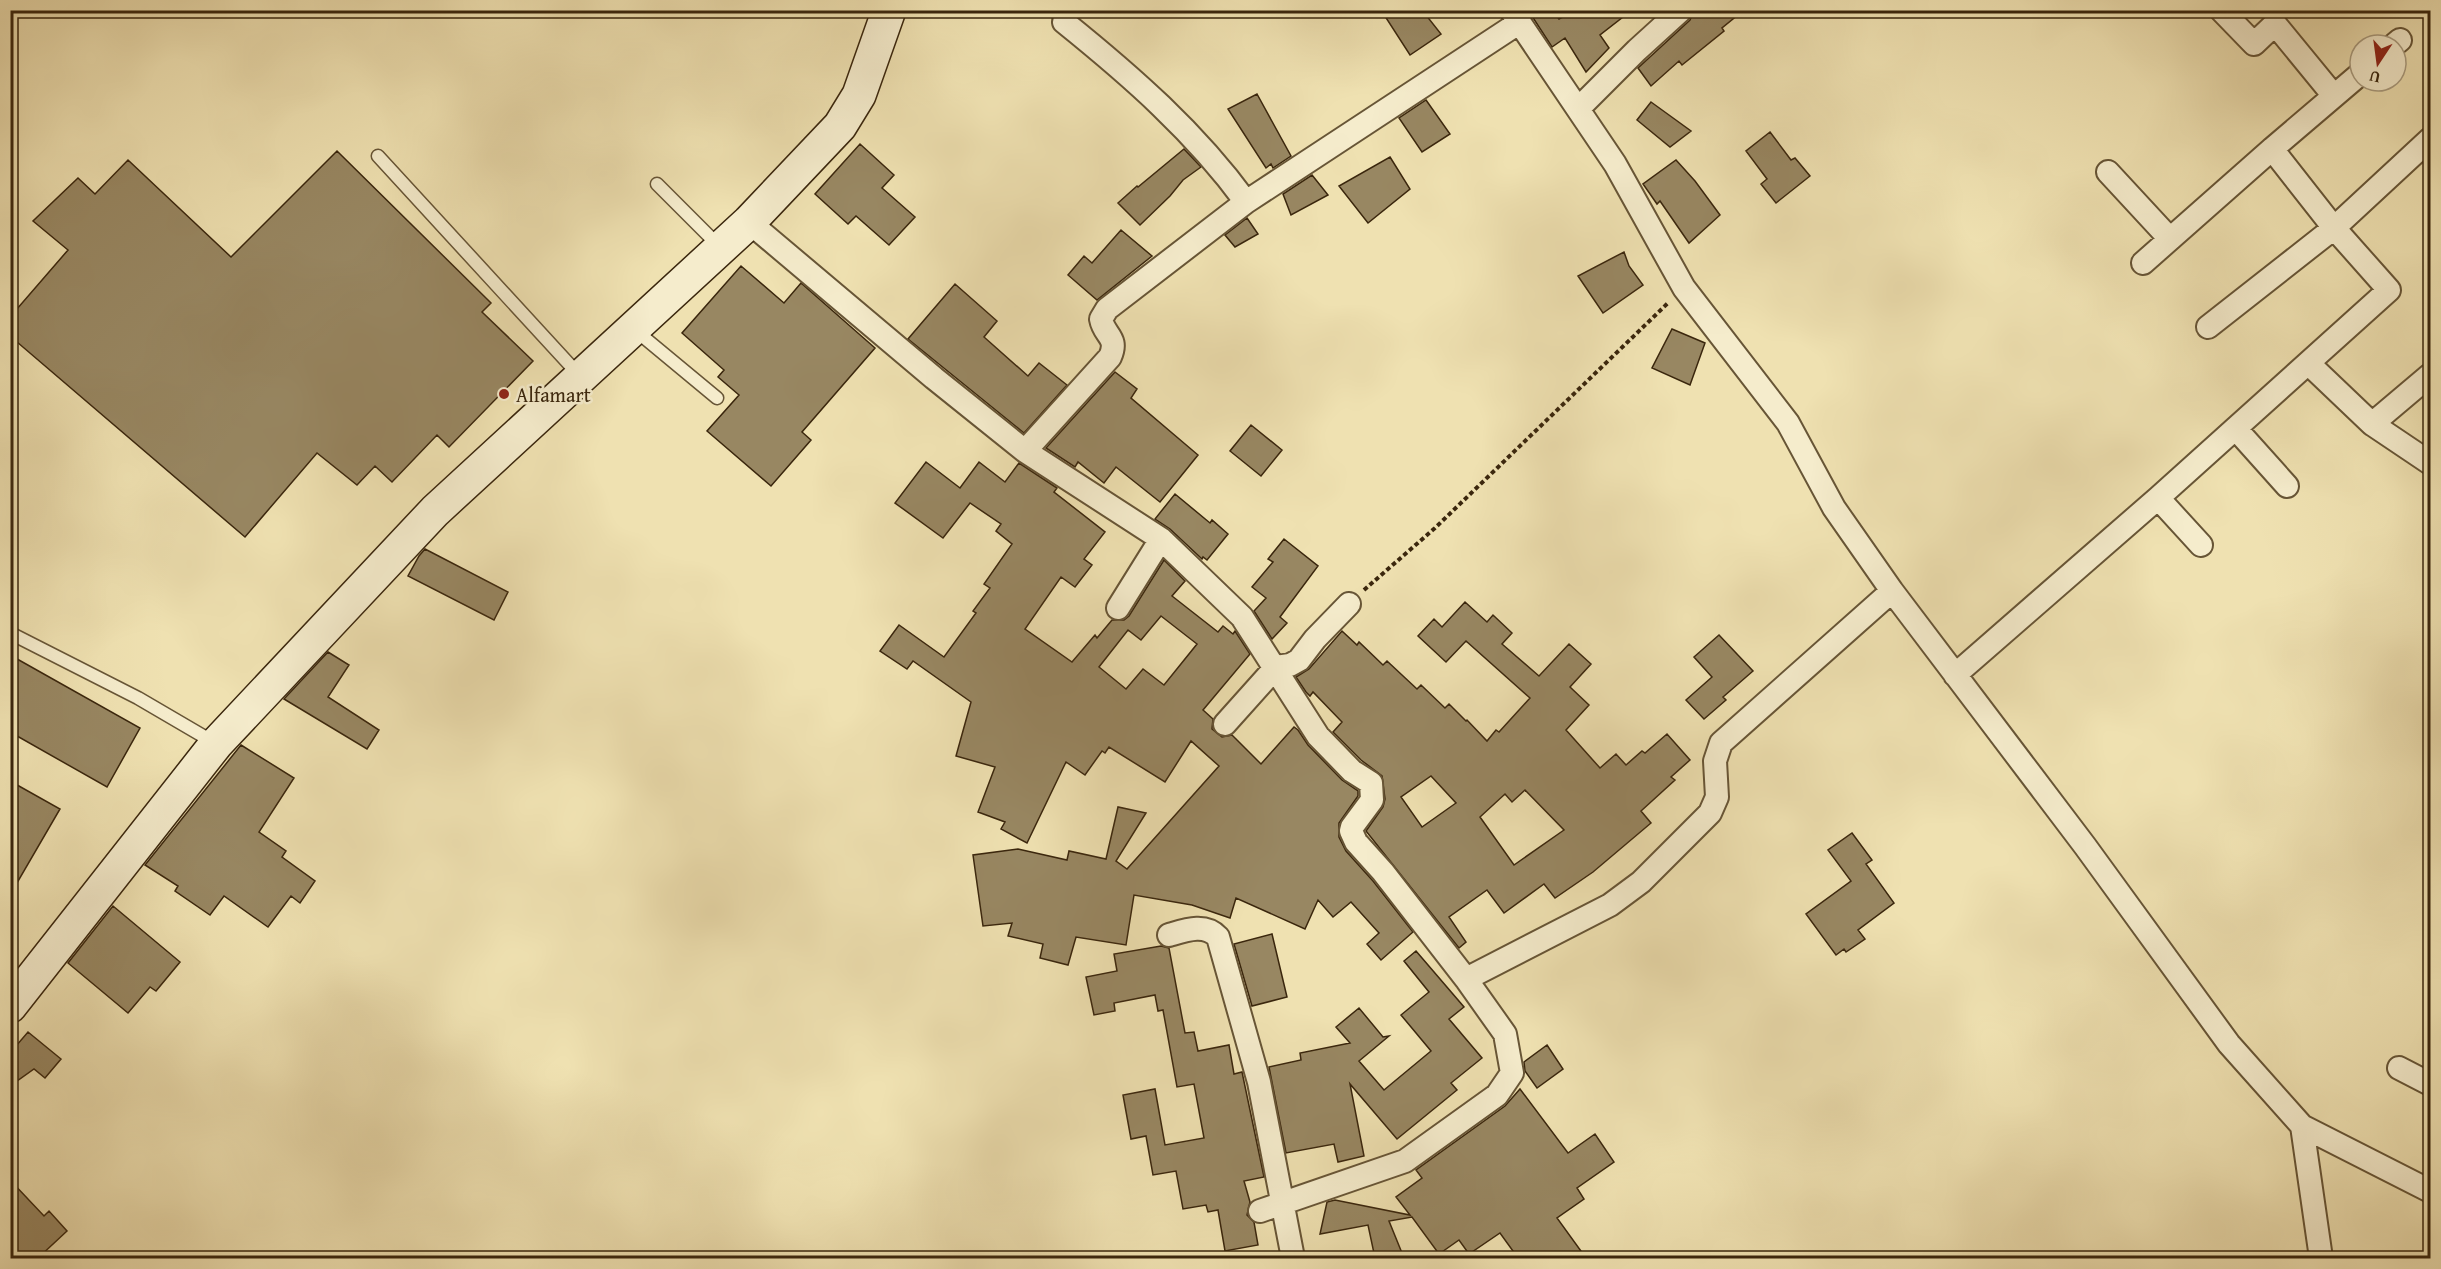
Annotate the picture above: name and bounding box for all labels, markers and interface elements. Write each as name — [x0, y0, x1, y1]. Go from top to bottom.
north arrow — [2348, 33, 2408, 93]
text: U — [2366, 65, 2383, 91]
place label: Alfamart — [516, 380, 591, 409]
marker: Alfamart — [497, 387, 511, 401]

